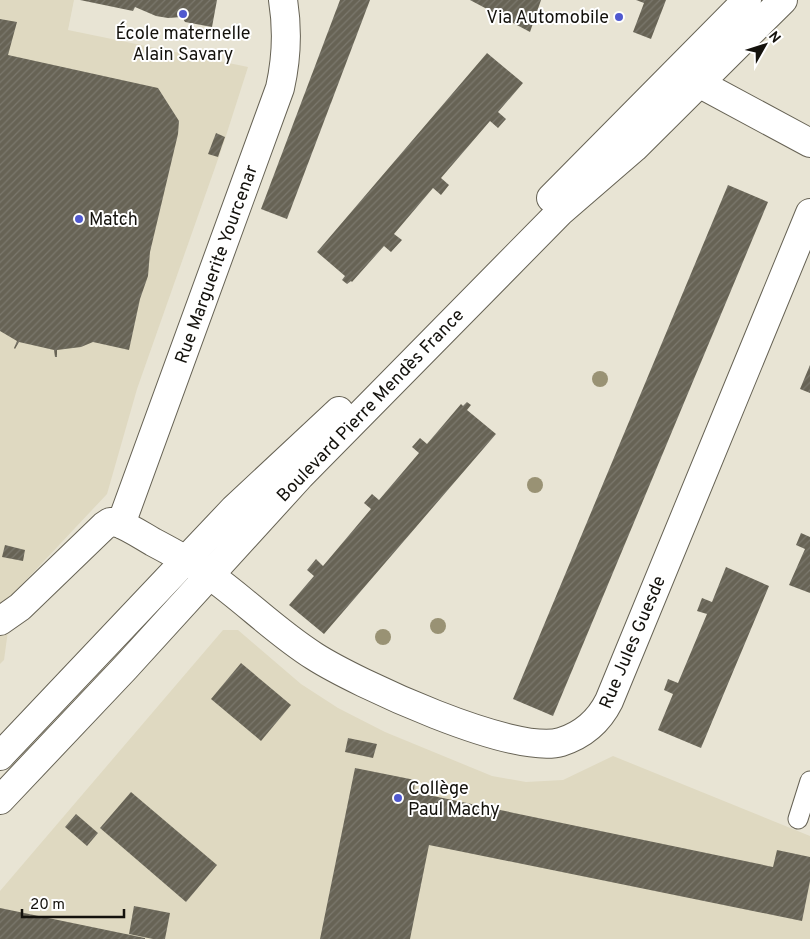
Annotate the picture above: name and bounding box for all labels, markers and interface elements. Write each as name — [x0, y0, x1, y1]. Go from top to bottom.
place label: Via Automobile — [486, 7, 609, 30]
marker: École maternelle Alain Savary — [177, 8, 189, 20]
marker: Via Automobile — [613, 11, 625, 23]
north arrow — [740, 20, 790, 70]
place label: École maternelle Alain Savary — [115, 21, 251, 67]
text: N — [764, 29, 784, 47]
street label: Rue Marguerite Yourcenar — [171, 162, 264, 367]
place label: Match — [89, 209, 138, 232]
marker: Match — [73, 213, 85, 225]
street label: Boulevard Pierre Mendès France — [272, 304, 470, 508]
street label: Rue Jules Guesde — [595, 572, 672, 713]
place label: Collège Paul Machy — [408, 778, 500, 822]
marker: Collège Paul Machy — [392, 792, 404, 804]
scale bar — [22, 886, 125, 918]
text: 20 m — [30, 896, 65, 915]

